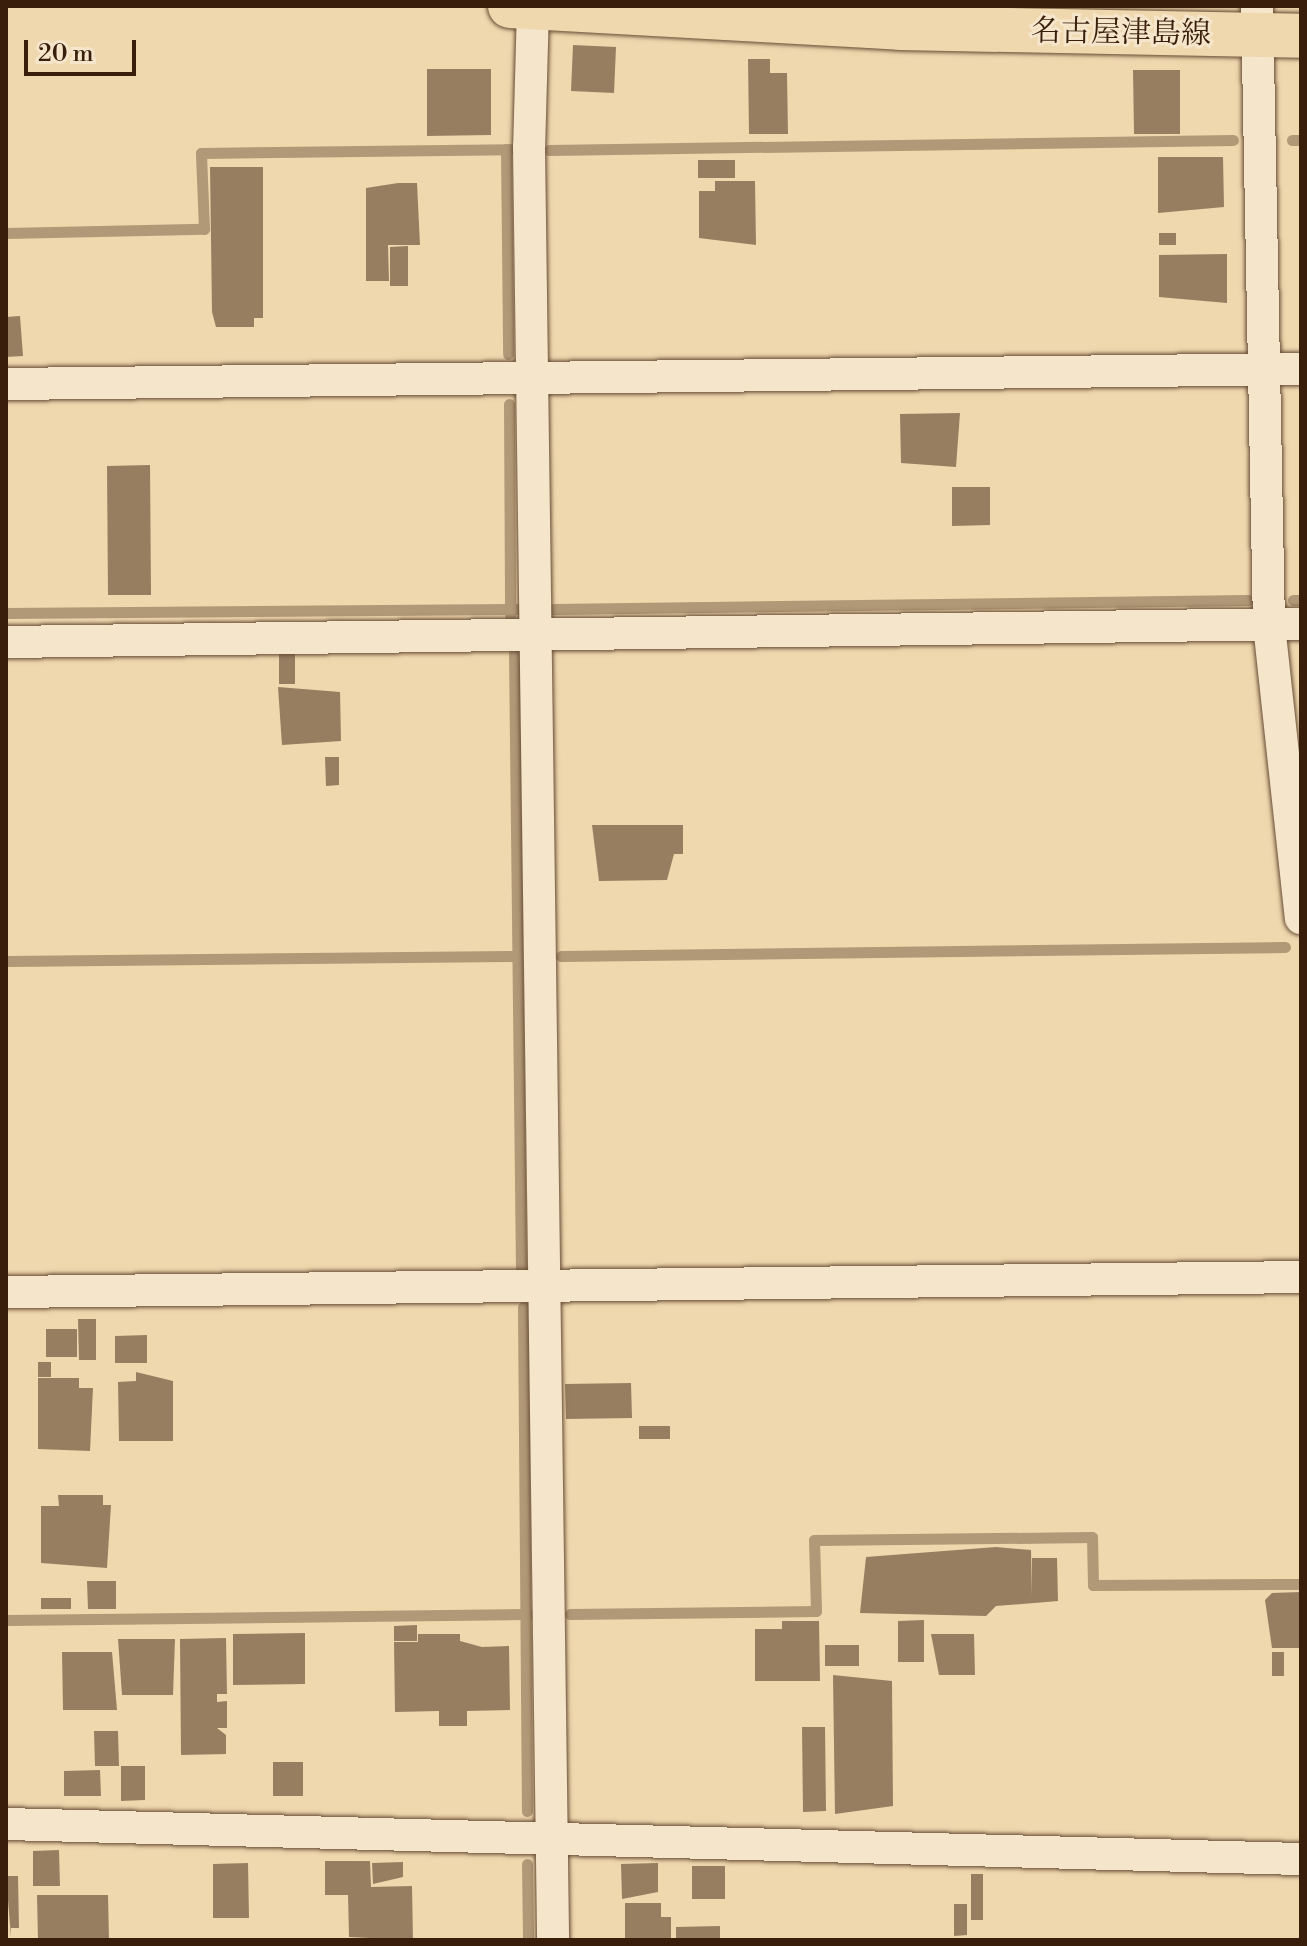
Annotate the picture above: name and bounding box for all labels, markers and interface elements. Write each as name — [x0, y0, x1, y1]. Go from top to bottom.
street label: 名古屋津島線 — [1031, 13, 1211, 53]
scale bar — [28, 24, 140, 74]
text: 20 m — [38, 39, 94, 69]

